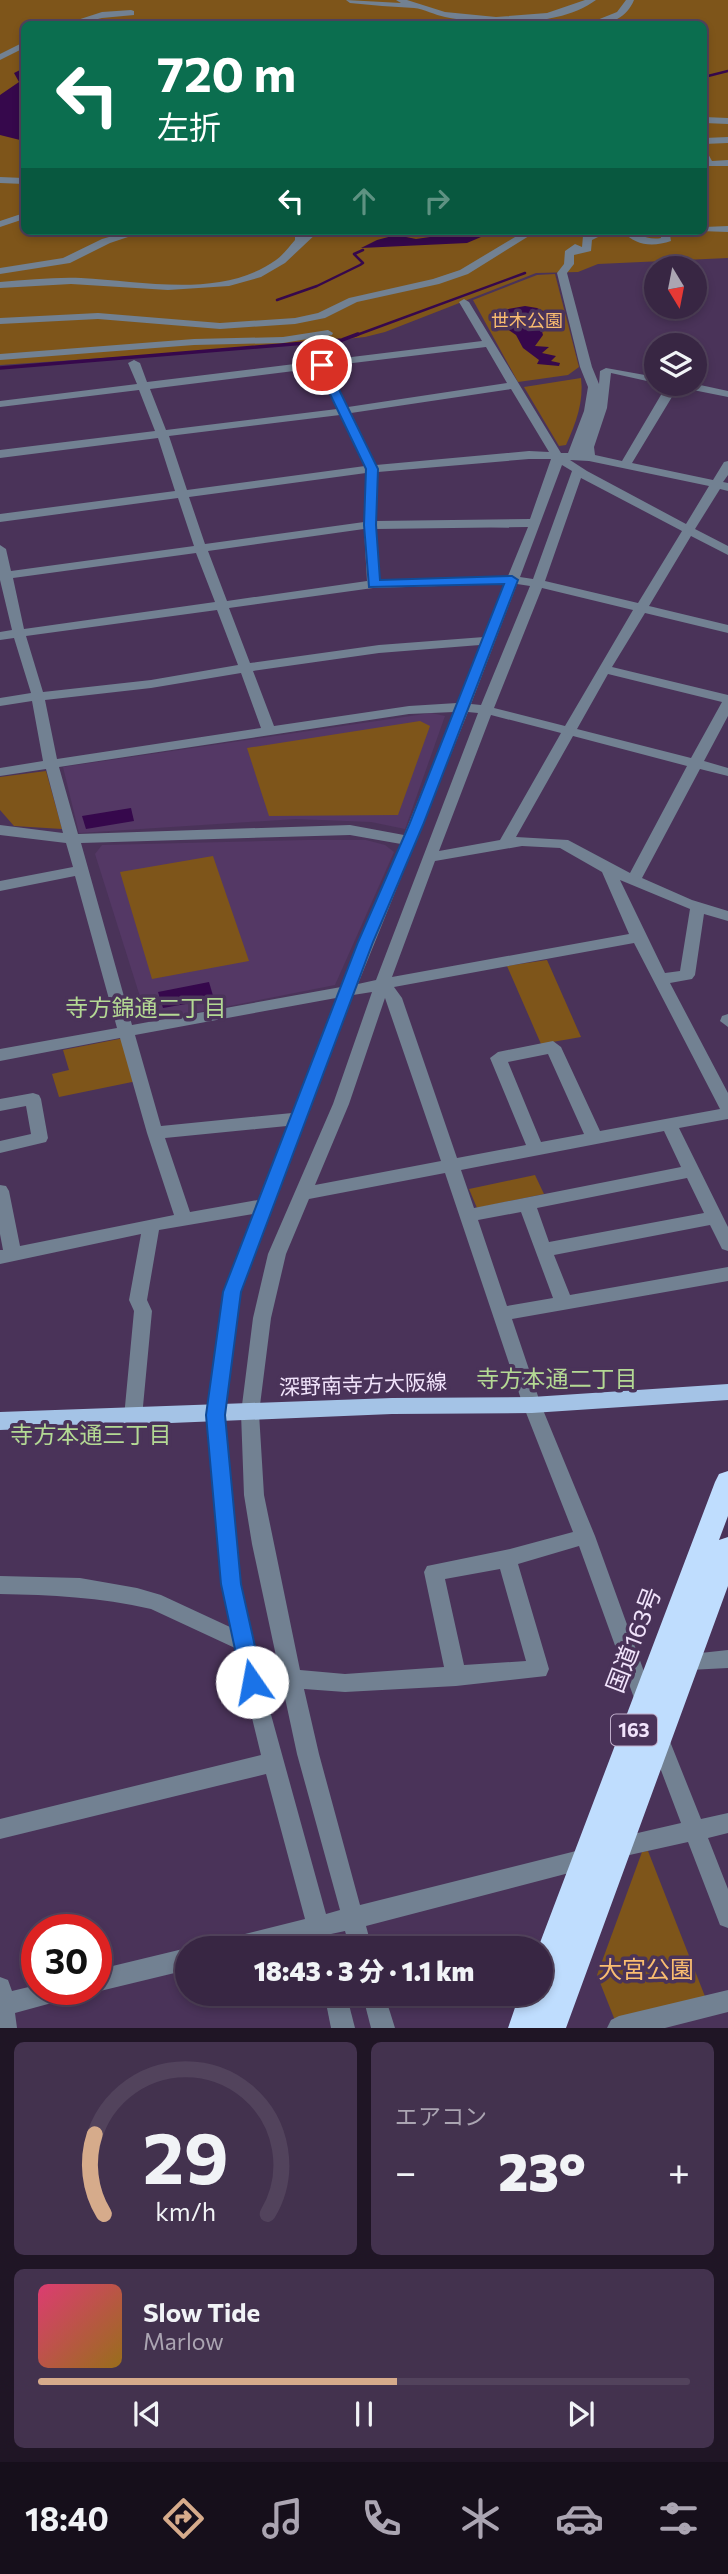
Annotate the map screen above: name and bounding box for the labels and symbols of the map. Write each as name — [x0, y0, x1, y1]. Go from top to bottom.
north arrow — [644, 256, 707, 318]
park label: 世木公園 — [491, 309, 563, 331]
pin — [292, 335, 352, 395]
district label: 寺方錦通二丁目 — [66, 993, 227, 1021]
district label: 寺方本通二丁目 — [477, 1364, 638, 1392]
street label: 深野南寺方大阪線 — [279, 1368, 447, 1399]
district label: 寺方本通三丁目 — [11, 1420, 172, 1448]
street label: 国道163号 — [599, 1583, 666, 1696]
position arrow — [215, 1645, 289, 1719]
road number: 163 — [611, 1714, 657, 1746]
speed limit sign: 30 — [21, 1914, 112, 2005]
park label: 大宮公園 — [598, 1954, 694, 1983]

